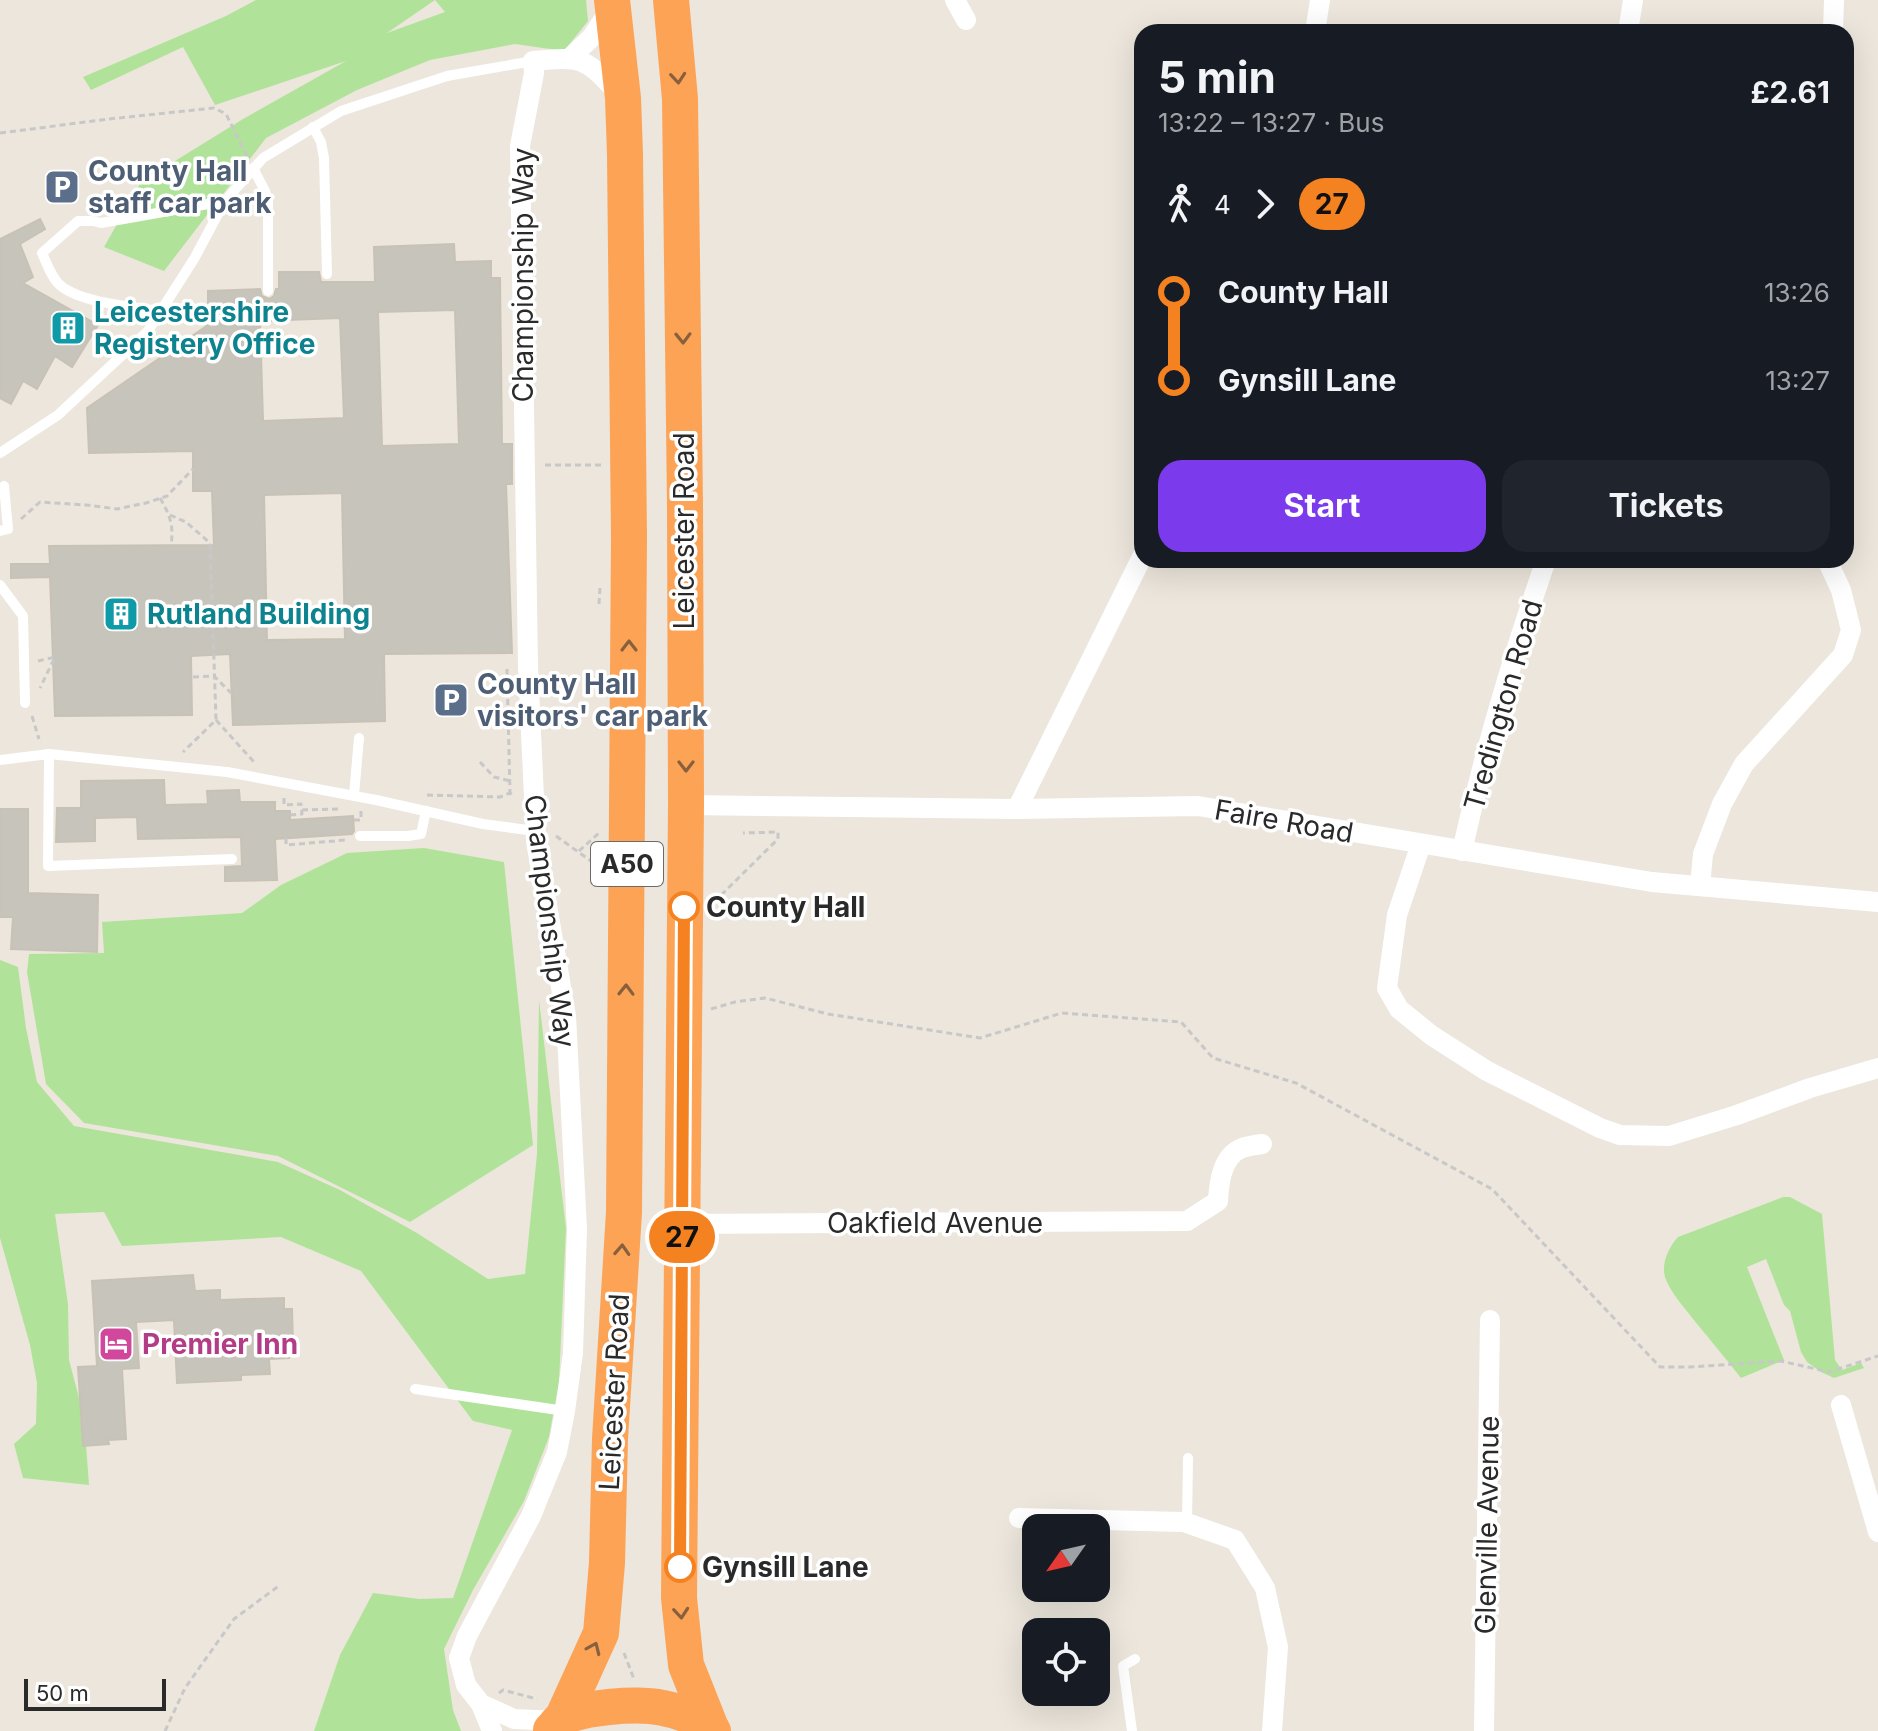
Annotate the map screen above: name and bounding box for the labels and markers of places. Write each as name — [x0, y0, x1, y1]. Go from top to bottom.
place label: County Hall staff car park — [88, 154, 272, 220]
parking icon: County Hall staff car park — [43, 168, 81, 206]
place label: Leicestershire Registery Office — [94, 295, 315, 361]
building icon: Leicestershire Registery Office — [49, 309, 87, 347]
building icon: Rutland Building — [102, 595, 140, 633]
place label: Rutland Building — [147, 597, 370, 631]
place label: County Hall visitors' car park — [477, 667, 709, 733]
parking icon: County Hall visitors' car park — [432, 681, 470, 719]
place label: County Hall — [706, 890, 865, 924]
marker: County Hall — [669, 892, 699, 922]
hotel icon: Premier Inn — [97, 1325, 135, 1363]
place label: Premier Inn — [142, 1327, 298, 1361]
place label: Gynsill Lane — [702, 1550, 869, 1584]
marker: Gynsill Lane — [665, 1552, 695, 1582]

